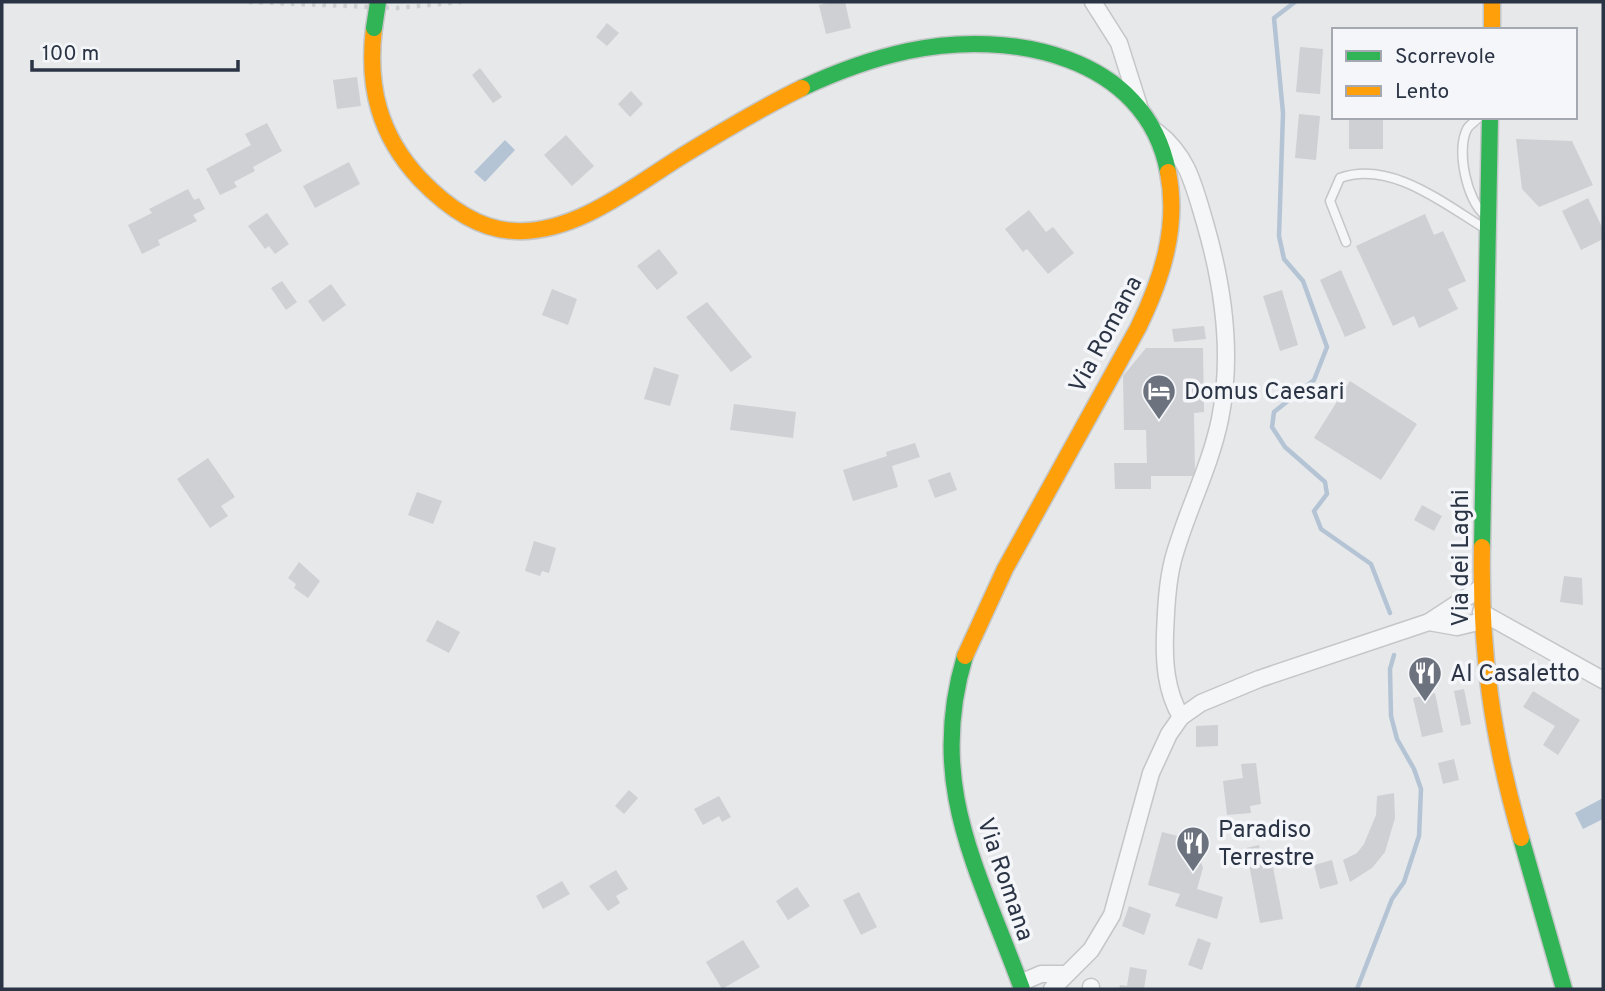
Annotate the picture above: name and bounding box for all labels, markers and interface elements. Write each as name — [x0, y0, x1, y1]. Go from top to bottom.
scale bar — [32, 28, 238, 72]
legend — [1332, 28, 1577, 119]
text: 100 m — [42, 41, 99, 68]
text: Scorrevole — [1395, 44, 1495, 71]
text: Lento — [1395, 79, 1449, 106]
street label: Via Romana — [1063, 271, 1150, 399]
hotel icon: Domus Caesari — [1140, 372, 1178, 421]
place label: Domus Caesari — [1184, 378, 1345, 408]
street label: Via dei Laghi — [1447, 489, 1477, 627]
restaurant icon: Al Casaletto — [1406, 654, 1444, 703]
place label: Al Casaletto — [1450, 660, 1580, 690]
street label: Via Romana — [969, 814, 1039, 945]
place label: Paradiso Terrestre — [1218, 816, 1314, 874]
restaurant icon: Paradiso Terrestre — [1174, 824, 1212, 873]

